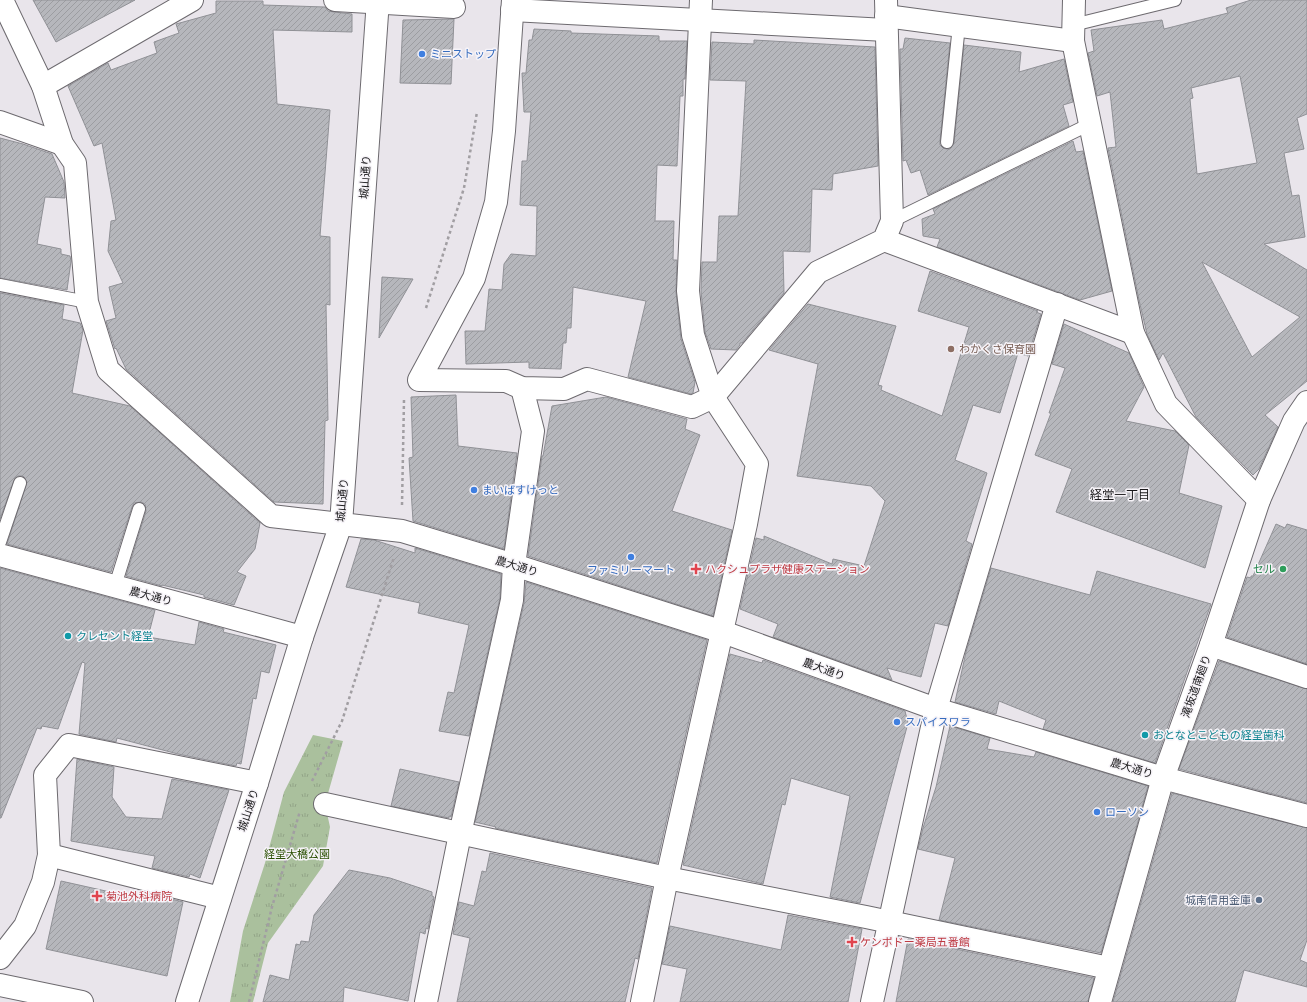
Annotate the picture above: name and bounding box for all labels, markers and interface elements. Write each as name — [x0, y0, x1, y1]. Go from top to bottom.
place label: ミニストップ — [430, 46, 496, 62]
marker: ミニストップ — [417, 49, 427, 59]
street label: 城山通り — [355, 154, 375, 200]
place label: わかくさ保育園 — [959, 341, 1036, 357]
marker: わかくさ保育園 — [946, 344, 956, 354]
street label: 城山通り — [332, 477, 352, 523]
place label: まいばすけっと — [482, 482, 559, 498]
marker: まいばすけっと — [469, 485, 479, 495]
district label: 経堂一丁目 — [1090, 486, 1150, 503]
street label: 農大通り — [494, 552, 540, 580]
marker: ファミリーマート — [626, 552, 636, 562]
place label: ハクシュプラザ健康ステーション — [705, 561, 870, 577]
place label: セル — [1253, 561, 1275, 577]
place label: ファミリーマート — [587, 562, 675, 578]
marker: ハクシュプラザ健康ステーション — [690, 563, 702, 575]
marker: セル — [1278, 564, 1288, 574]
street label: 農大通り — [128, 583, 174, 609]
place label: クレセント経堂 — [76, 628, 153, 644]
marker: クレセント経堂 — [63, 631, 73, 641]
street label: 滝坂道南廻り — [1177, 652, 1215, 720]
street label: 農大通り — [801, 654, 847, 684]
place label: スパイスワラ — [905, 714, 971, 730]
marker: スパイスワラ — [892, 717, 902, 727]
place label: おとなとこどもの経堂歯科 — [1153, 727, 1285, 743]
marker: おとなとこどもの経堂歯科 — [1140, 730, 1150, 740]
street label: 農大通り — [1109, 754, 1155, 782]
street label: 城山通り — [234, 787, 262, 833]
place label: ローソン — [1105, 804, 1149, 820]
marker: ローソン — [1092, 807, 1102, 817]
park label: 経堂大橋公園 — [264, 846, 330, 862]
place label: 菊池外科病院 — [106, 888, 172, 904]
marker: 菊池外科病院 — [91, 890, 103, 902]
place label: 城南信用金庫 — [1185, 892, 1251, 908]
marker: 城南信用金庫 — [1254, 895, 1264, 905]
place label: ケンポドー薬局五番館 — [860, 934, 970, 950]
marker: ケンポドー薬局五番館 — [847, 937, 857, 947]

